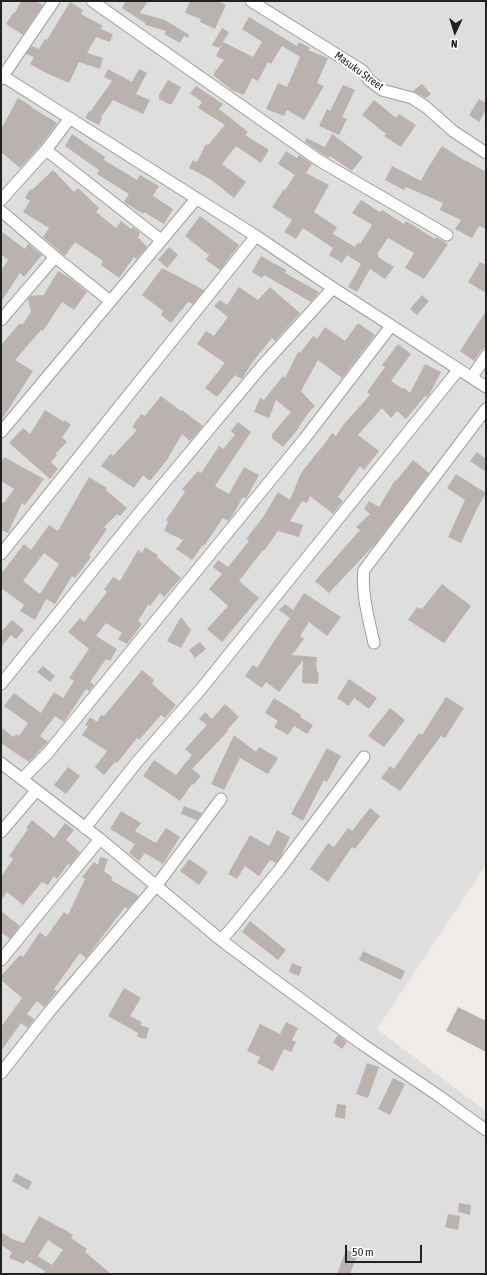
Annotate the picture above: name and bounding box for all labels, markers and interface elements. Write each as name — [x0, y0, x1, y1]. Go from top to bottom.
north arrow — [435, 12, 475, 52]
text: N — [451, 38, 458, 50]
street label: Masuku Street — [332, 49, 386, 93]
scale bar — [347, 1237, 424, 1263]
text: 50 m — [352, 1245, 374, 1259]

